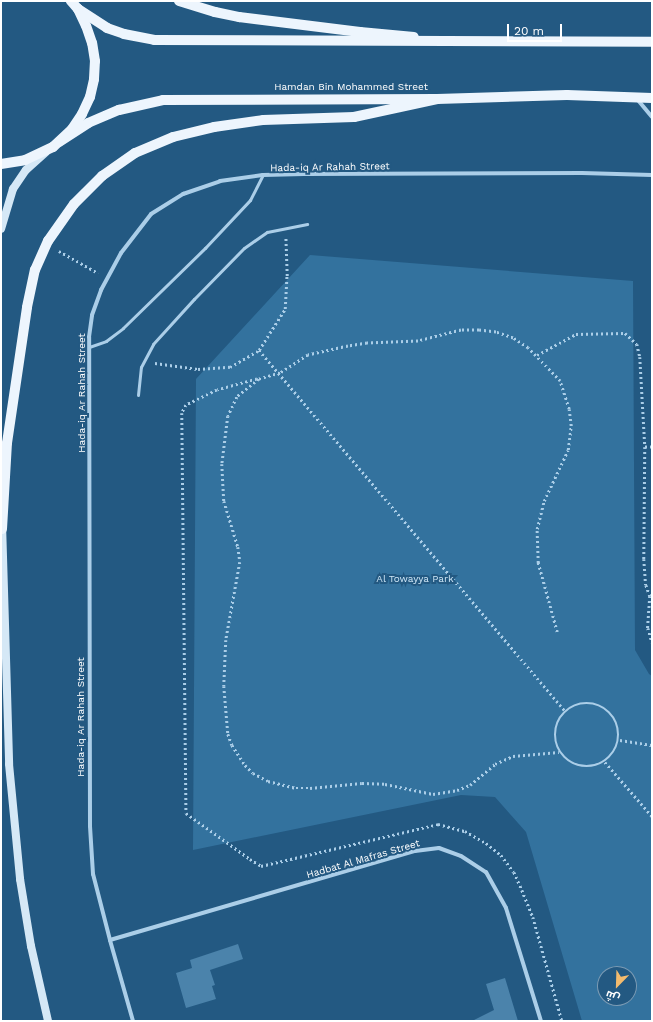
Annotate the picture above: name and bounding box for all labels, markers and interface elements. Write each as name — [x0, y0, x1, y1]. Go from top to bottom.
scale bar — [509, 16, 564, 42]
text: 20 m — [514, 24, 544, 38]
street label: Hamdan Bin Mohammed Street — [274, 81, 428, 93]
street label: Hada-iq Ar Rahah Street — [270, 160, 390, 174]
street label: Hada-iq Ar Rahah Street — [76, 333, 88, 453]
park label: Al Towayya Park — [376, 573, 454, 585]
street label: Hada-iq Ar Rahah Street — [75, 657, 87, 777]
street label: Hadbat Al Mafras Street — [305, 837, 421, 881]
north arrow — [597, 966, 637, 1006]
text: ش — [603, 988, 622, 1005]

